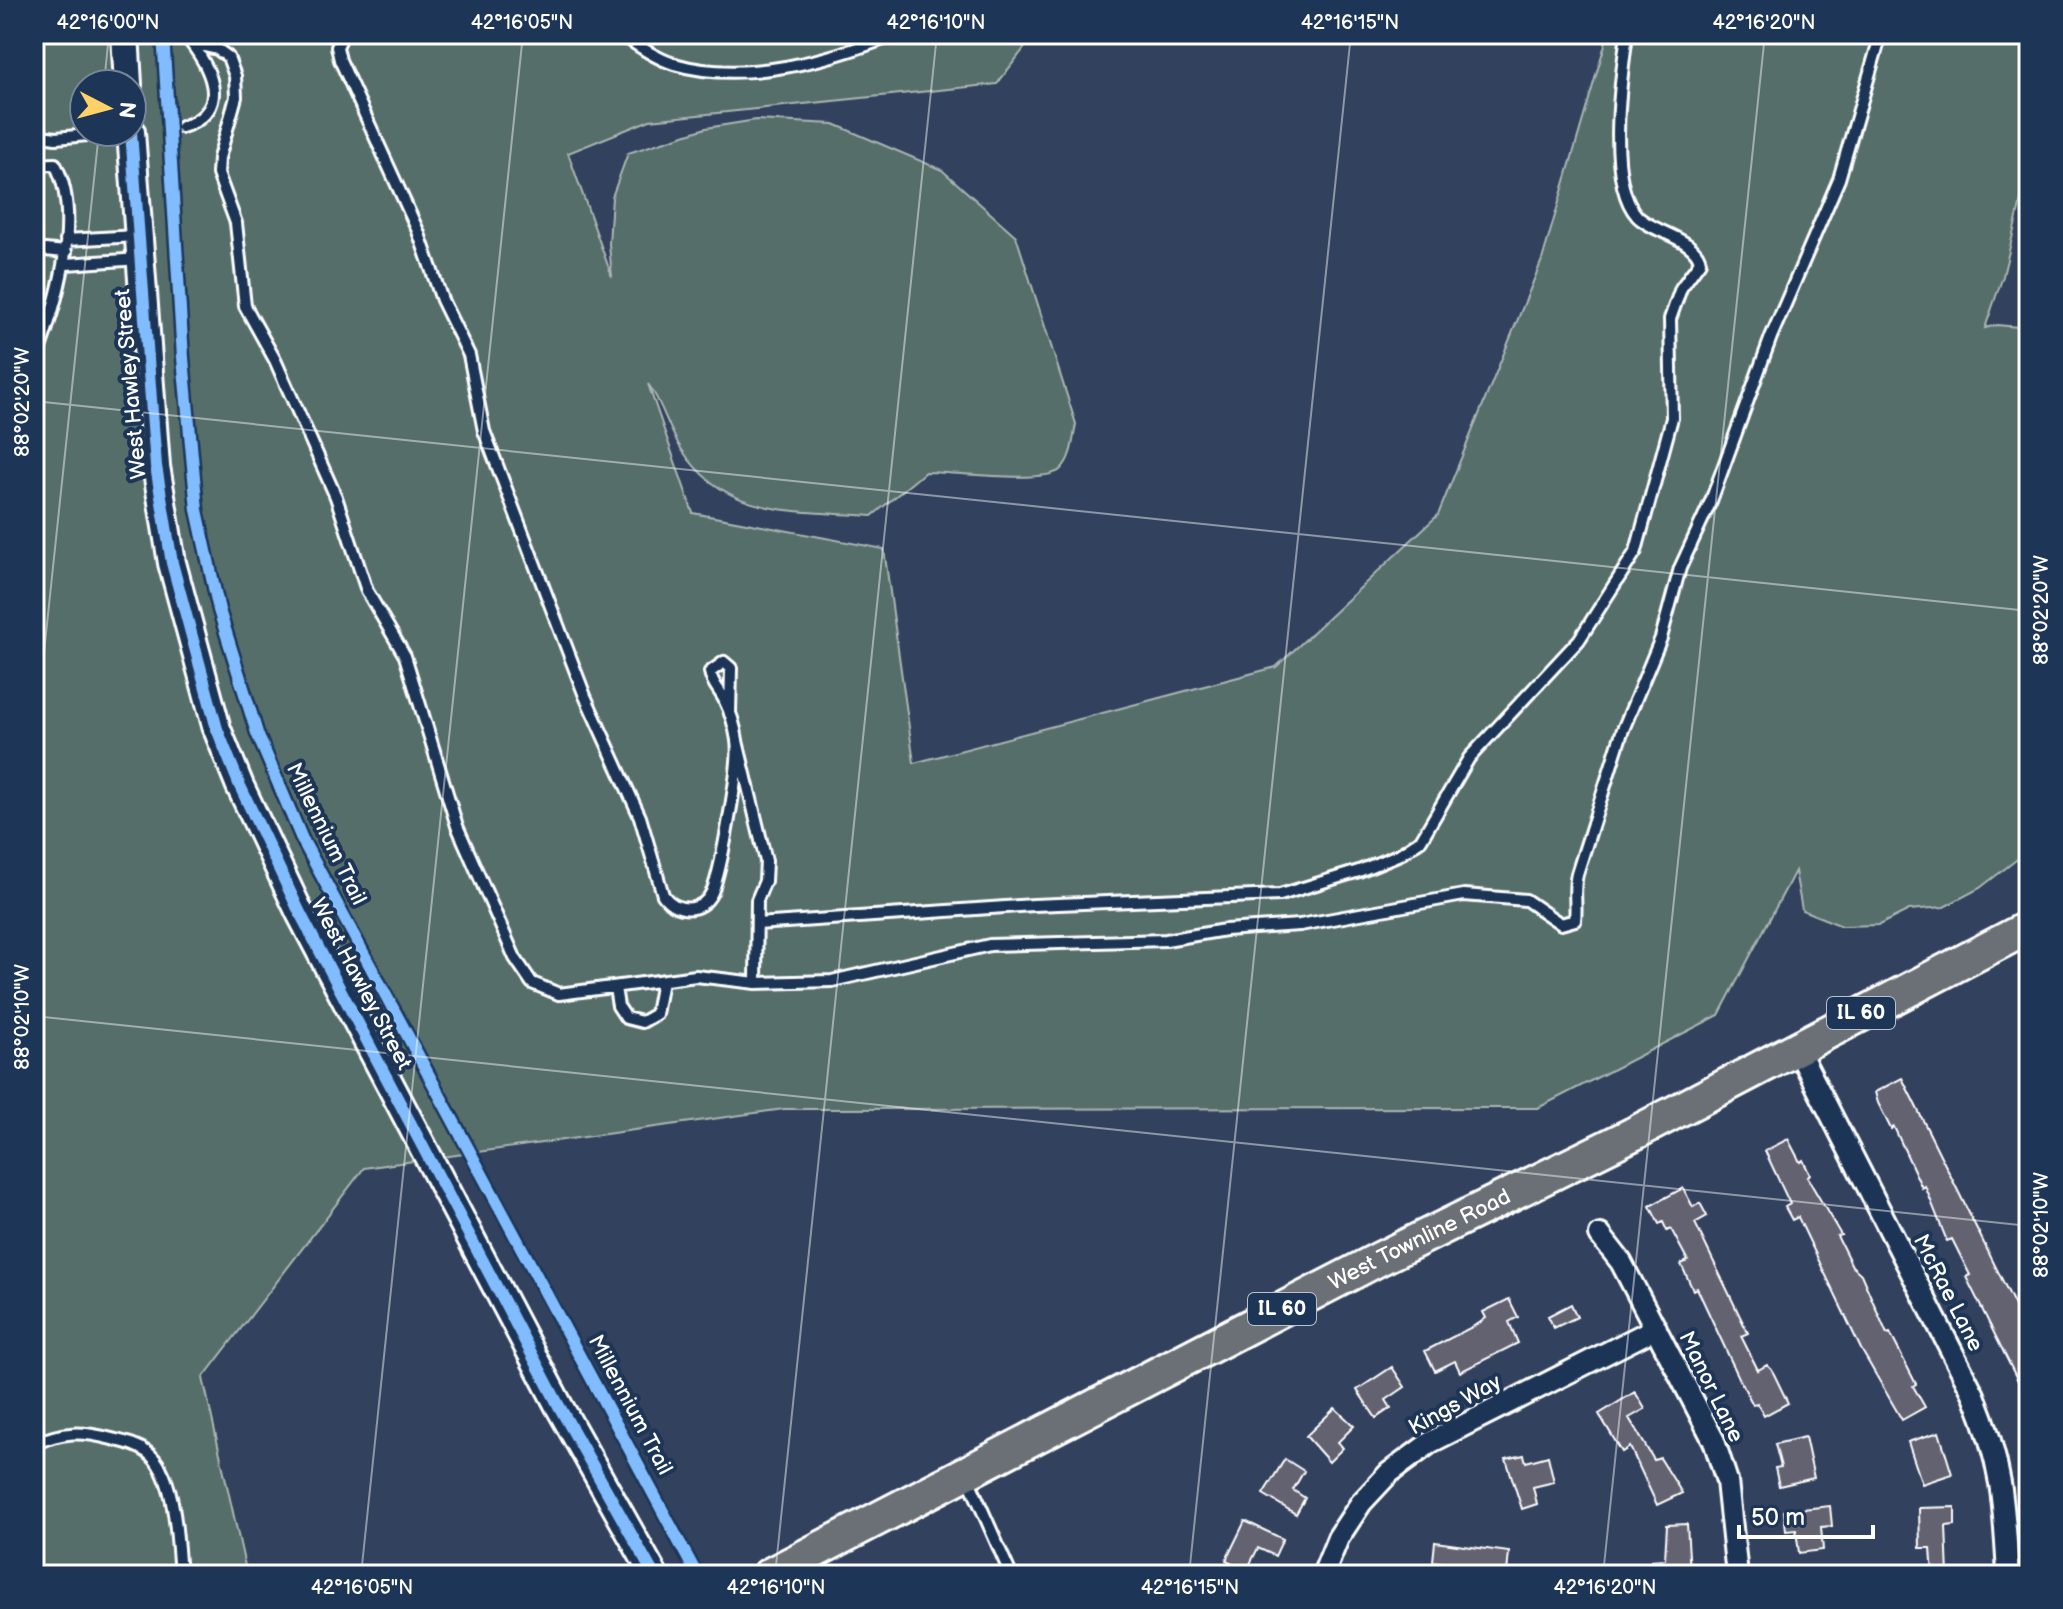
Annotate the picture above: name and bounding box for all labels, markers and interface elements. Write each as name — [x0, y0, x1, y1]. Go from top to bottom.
text: 42°16'00"N — [56, 11, 160, 35]
text: 42°16'05"N — [471, 11, 573, 35]
text: 42°16'10"N — [886, 11, 986, 35]
text: 42°16'15"N — [1301, 11, 1399, 35]
text: 42°16'20"N — [1712, 11, 1816, 35]
north arrow — [68, 68, 148, 148]
text: N — [112, 100, 141, 120]
street label: West Hawley Street — [109, 288, 153, 480]
text: 88°02'20"W — [11, 347, 35, 457]
text: 88°02'20"W — [2030, 555, 2054, 665]
street label: Millennium Trail — [280, 759, 372, 909]
street label: West Hawley Street — [304, 893, 418, 1075]
text: 88°02'10"W — [11, 964, 35, 1070]
road number: IL 60 — [1827, 997, 1895, 1029]
text: 88°02'10"W — [2030, 1172, 2054, 1278]
street label: West Townline Road — [1324, 1183, 1515, 1296]
street label: McRae Lane — [1907, 1230, 1989, 1356]
road number: IL 60 — [1248, 1293, 1316, 1325]
street label: Manor Lane — [1673, 1327, 1749, 1447]
street label: Millennium Trail — [582, 1330, 678, 1480]
street label: Kings Way — [1404, 1369, 1506, 1441]
scale bar — [1739, 1489, 1873, 1539]
text: 50 m — [1751, 1503, 1805, 1532]
text: 42°16'05"N — [311, 1576, 413, 1600]
text: 42°16'10"N — [726, 1576, 826, 1600]
text: 42°16'15"N — [1141, 1576, 1239, 1600]
text: 42°16'20"N — [1553, 1576, 1657, 1600]

